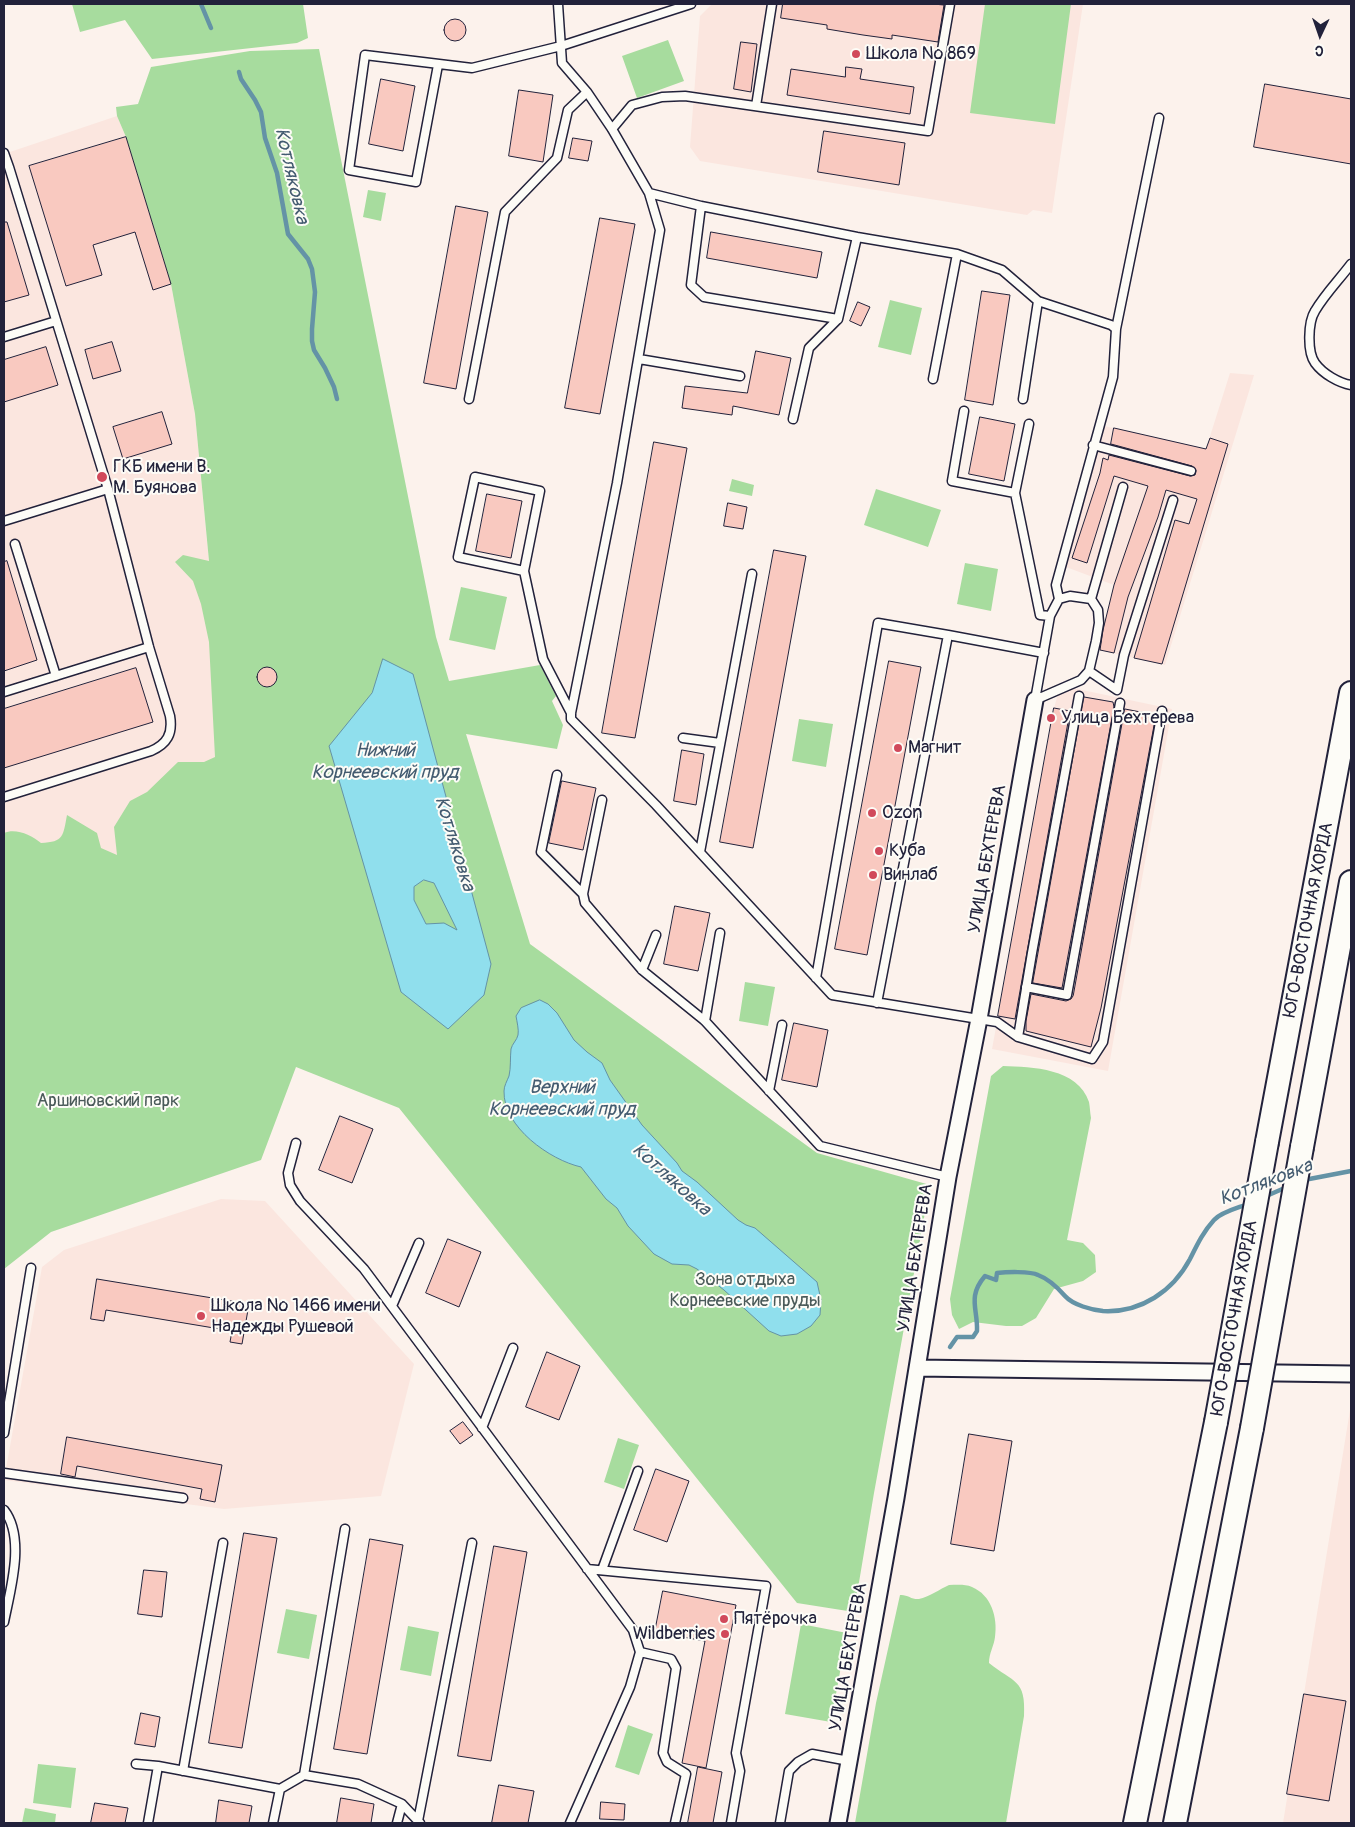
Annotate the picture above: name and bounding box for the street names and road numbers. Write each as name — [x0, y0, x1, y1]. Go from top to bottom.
street label: УЛИЦА БЕХТЕРЕВА — [964, 783, 1012, 935]
street label: ЮГО-ВОСТОЧНАЯ ХОРДА — [1279, 821, 1339, 1019]
street label: УЛИЦА БЕХТЕРЕВА — [894, 1182, 938, 1334]
street label: ЮГО-ВОСТОЧНАЯ ХОРДА — [1207, 1219, 1263, 1417]
street label: УЛИЦА БЕХТЕРЕВА — [825, 1581, 873, 1733]

